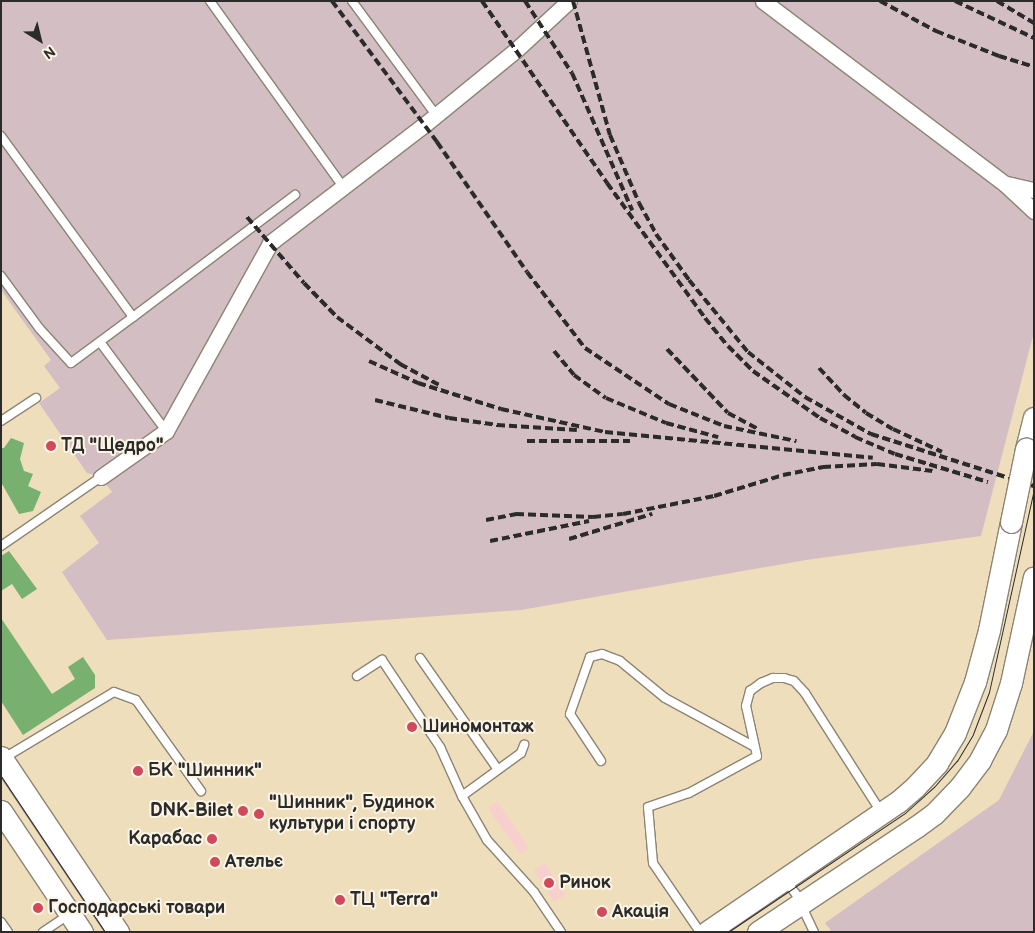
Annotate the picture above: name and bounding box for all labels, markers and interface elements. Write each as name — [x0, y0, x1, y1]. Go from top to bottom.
north arrow — [15, 15, 65, 65]
text: N — [40, 43, 58, 63]
place label: ТД "Щедро" — [61, 435, 164, 457]
marker: ТД "Щедро" — [45, 440, 57, 452]
place label: Шиномонтаж — [422, 716, 534, 738]
marker: Шиномонтаж — [406, 721, 418, 733]
place label: БК "Шинник" — [148, 760, 262, 782]
marker: БК "Шинник" — [132, 765, 144, 777]
place label: "Шинник", Будинок культури і спорту — [269, 793, 434, 836]
place label: DNK-Bilet — [150, 800, 233, 822]
marker: DNK-Bilet — [237, 805, 249, 817]
marker: "Шинник", Будинок культури і спорту — [253, 808, 265, 820]
place label: Карабас — [128, 828, 202, 850]
marker: Карабас — [206, 833, 218, 845]
place label: Ательє — [225, 851, 283, 873]
marker: Ательє — [209, 856, 221, 868]
place label: Ринок — [559, 872, 611, 894]
marker: Ринок — [543, 877, 555, 889]
place label: ТЦ "Terra" — [350, 889, 438, 911]
marker: ТЦ "Terra" — [334, 894, 346, 906]
place label: Господарські товари — [48, 897, 225, 919]
place label: Акація — [612, 901, 669, 923]
marker: Господарські товари — [32, 902, 44, 914]
marker: Акація — [596, 906, 608, 918]

